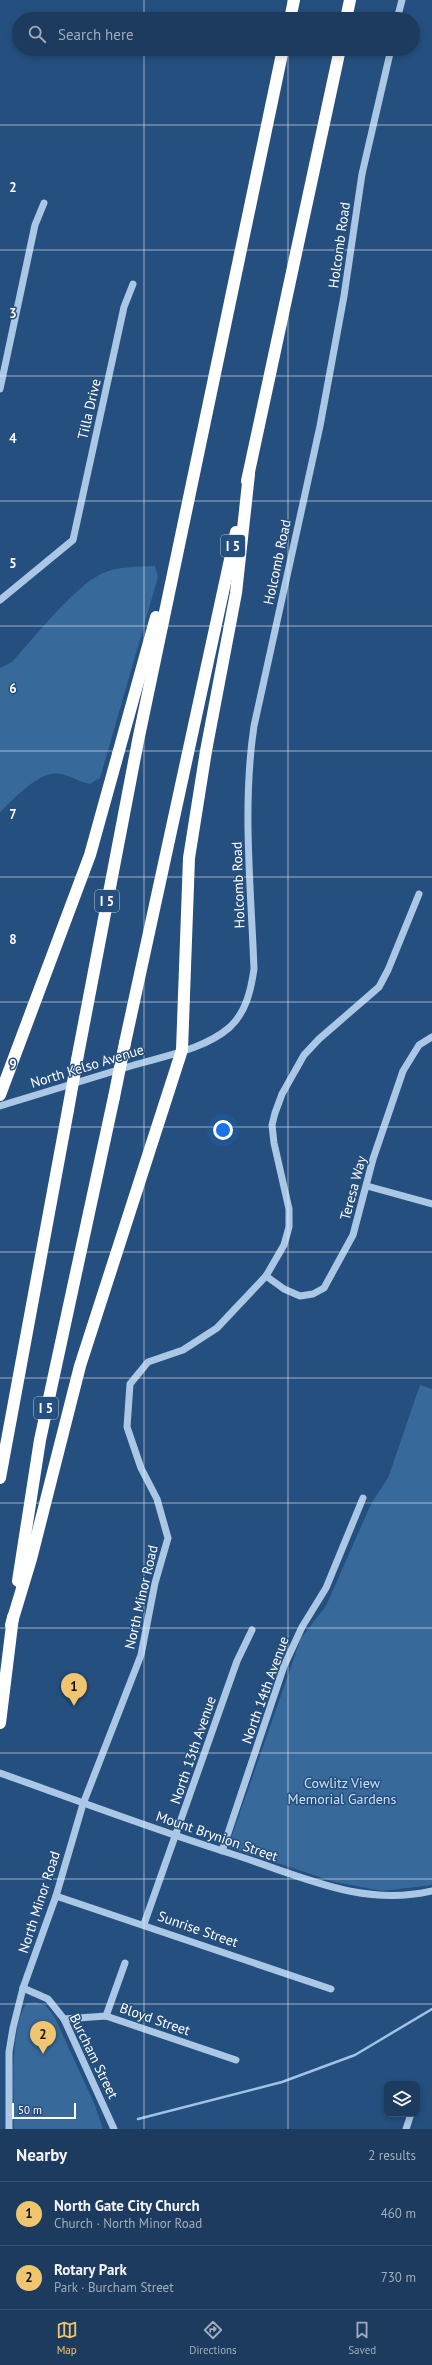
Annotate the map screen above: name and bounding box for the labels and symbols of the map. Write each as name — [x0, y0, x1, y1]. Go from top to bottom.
text: 2 — [9, 179, 17, 196]
street label: Holcomb Road — [324, 201, 354, 289]
text: 3 — [9, 305, 17, 322]
street label: Tilla Drive — [73, 377, 105, 441]
text: 4 — [9, 430, 17, 447]
street label: Holcomb Road — [259, 518, 295, 606]
road number: I 5 — [221, 535, 245, 557]
text: 5 — [9, 555, 17, 572]
text: 6 — [9, 680, 17, 697]
text: 7 — [9, 806, 17, 823]
street label: Holcomb Road — [227, 841, 249, 929]
road number: I 5 — [95, 890, 119, 912]
text: 8 — [9, 931, 17, 948]
street label: North Kelso Avenue — [28, 1040, 146, 1092]
text: 9 — [9, 1056, 17, 1073]
your location — [213, 1120, 233, 1140]
street label: Teresa Way — [336, 1153, 370, 1222]
road number: I 5 — [34, 1397, 58, 1419]
street label: North Minor Road — [120, 1543, 162, 1651]
street label: North 14th Avenue — [237, 1634, 293, 1746]
pin: 1 — [61, 1673, 87, 1706]
street label: North 13th Avenue — [166, 1694, 220, 1806]
park label: Cowlitz View Memorial Gardens — [288, 1774, 397, 1808]
street label: Mount Brynion Street — [154, 1807, 281, 1865]
street label: North Minor Road — [14, 1849, 64, 1955]
street label: Sunrise Street — [156, 1907, 241, 1951]
street label: Bloyd Street — [117, 1999, 193, 2039]
street label: Burcham Street — [66, 2011, 122, 2102]
pin: 2 — [30, 2021, 56, 2054]
scale bar — [12, 2101, 76, 2120]

